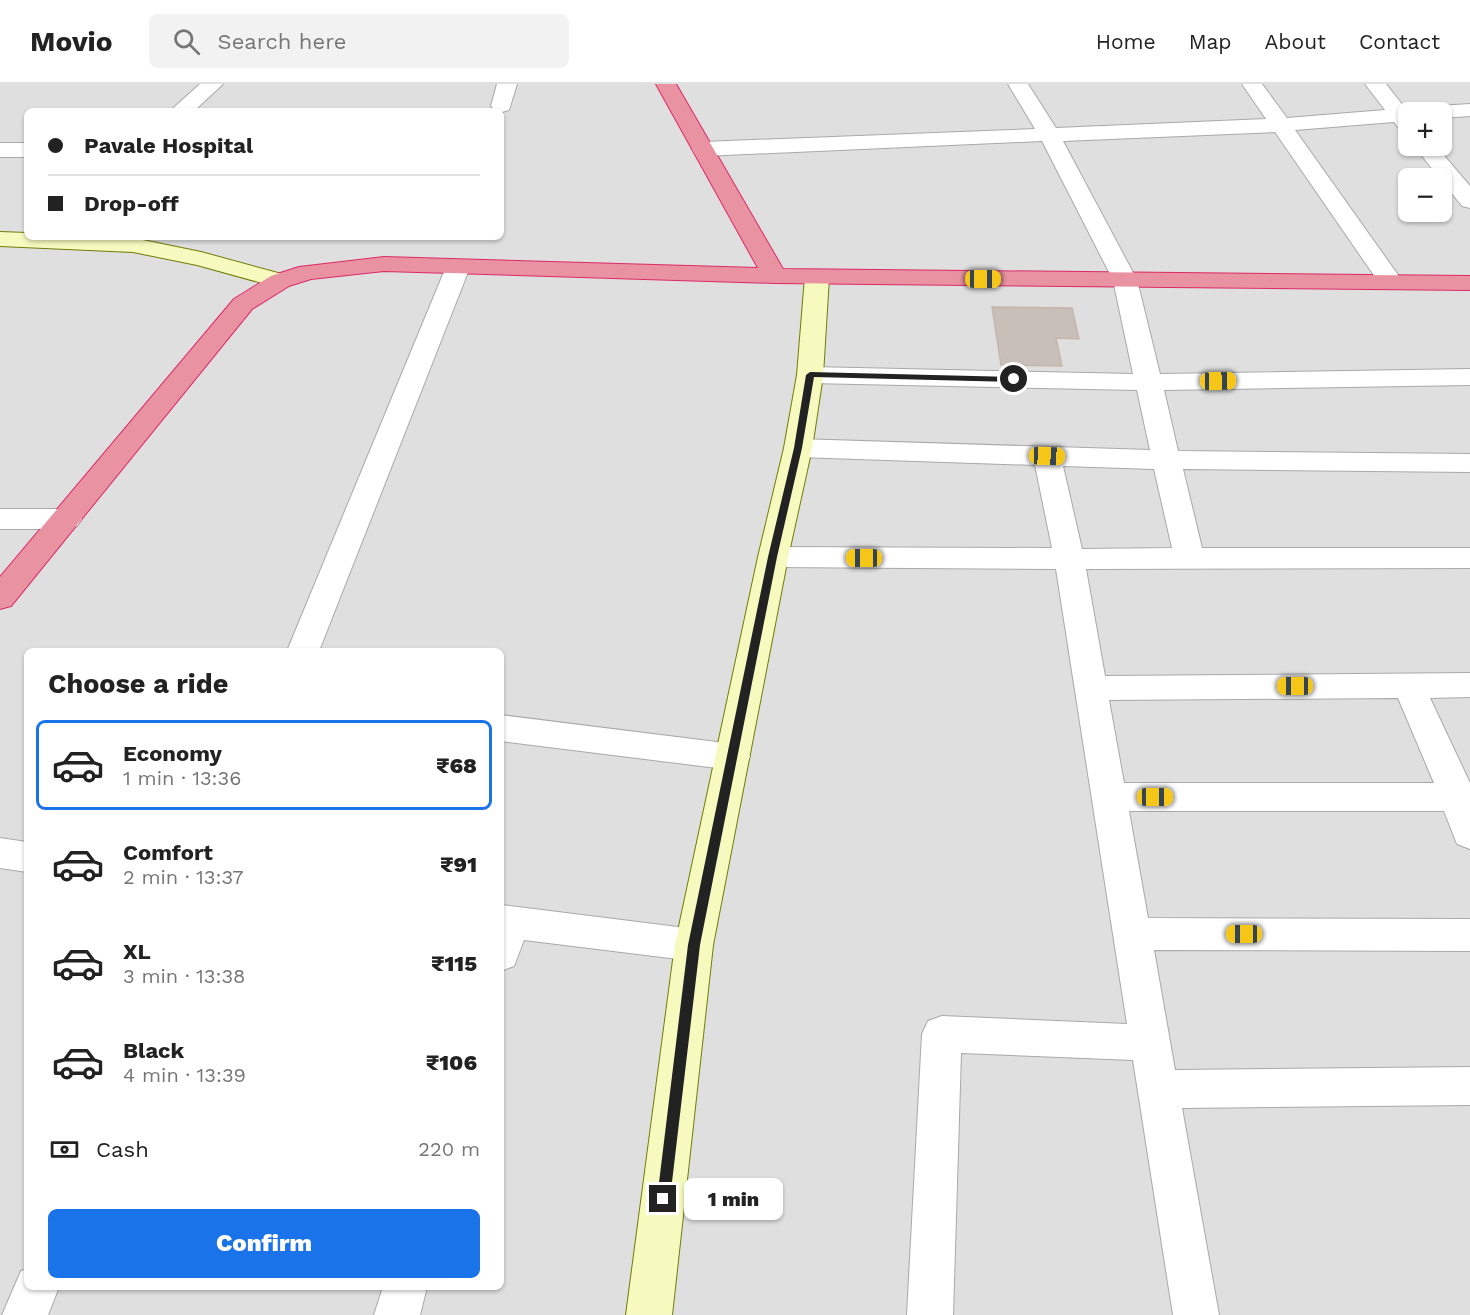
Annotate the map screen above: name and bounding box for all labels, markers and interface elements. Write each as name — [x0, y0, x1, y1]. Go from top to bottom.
search box — [149, 14, 569, 68]
text: Movio — [30, 25, 113, 58]
icon: search — [170, 25, 203, 58]
text: Search here — [218, 29, 347, 54]
text: Home — [1096, 29, 1156, 54]
text: Map — [1189, 29, 1232, 54]
text: About — [1265, 29, 1326, 54]
text: Contact — [1359, 29, 1440, 54]
map controls — [1398, 102, 1452, 222]
button: + — [1398, 102, 1452, 156]
text: Pavale Hospital — [84, 133, 253, 158]
button: − — [1398, 168, 1452, 222]
text: Drop-off — [84, 191, 179, 216]
car — [965, 270, 1001, 288]
route start — [1000, 365, 1027, 392]
car — [1200, 372, 1236, 390]
car — [1029, 446, 1065, 466]
car — [846, 549, 882, 567]
text: Choose a ride — [48, 668, 228, 700]
car — [1277, 677, 1313, 695]
icon: car — [51, 738, 105, 792]
text: Economy — [123, 741, 222, 766]
text: ₹68 — [436, 753, 477, 778]
text: 1 min · 13:36 — [123, 766, 241, 790]
car — [1137, 788, 1173, 806]
icon: car — [51, 837, 105, 891]
text: Comfort — [123, 840, 213, 865]
text: ₹91 — [440, 852, 477, 877]
text: 2 min · 13:37 — [123, 865, 243, 889]
car — [1226, 925, 1262, 943]
icon: car — [51, 936, 105, 990]
text: XL — [123, 939, 151, 964]
text: ₹115 — [431, 951, 477, 976]
text: 3 min · 13:38 — [123, 964, 245, 988]
icon: car — [51, 1035, 105, 1089]
text: Black — [123, 1038, 184, 1063]
text: ₹106 — [426, 1050, 477, 1075]
text: 4 min · 13:39 — [123, 1063, 246, 1087]
icon: cash — [48, 1133, 81, 1166]
text: Cash — [96, 1137, 149, 1162]
text: 220 m — [418, 1137, 480, 1161]
callout: 1 min — [684, 1178, 783, 1220]
route end — [649, 1185, 676, 1212]
text: 1 min — [708, 1187, 759, 1211]
button: Confirm — [48, 1209, 480, 1278]

